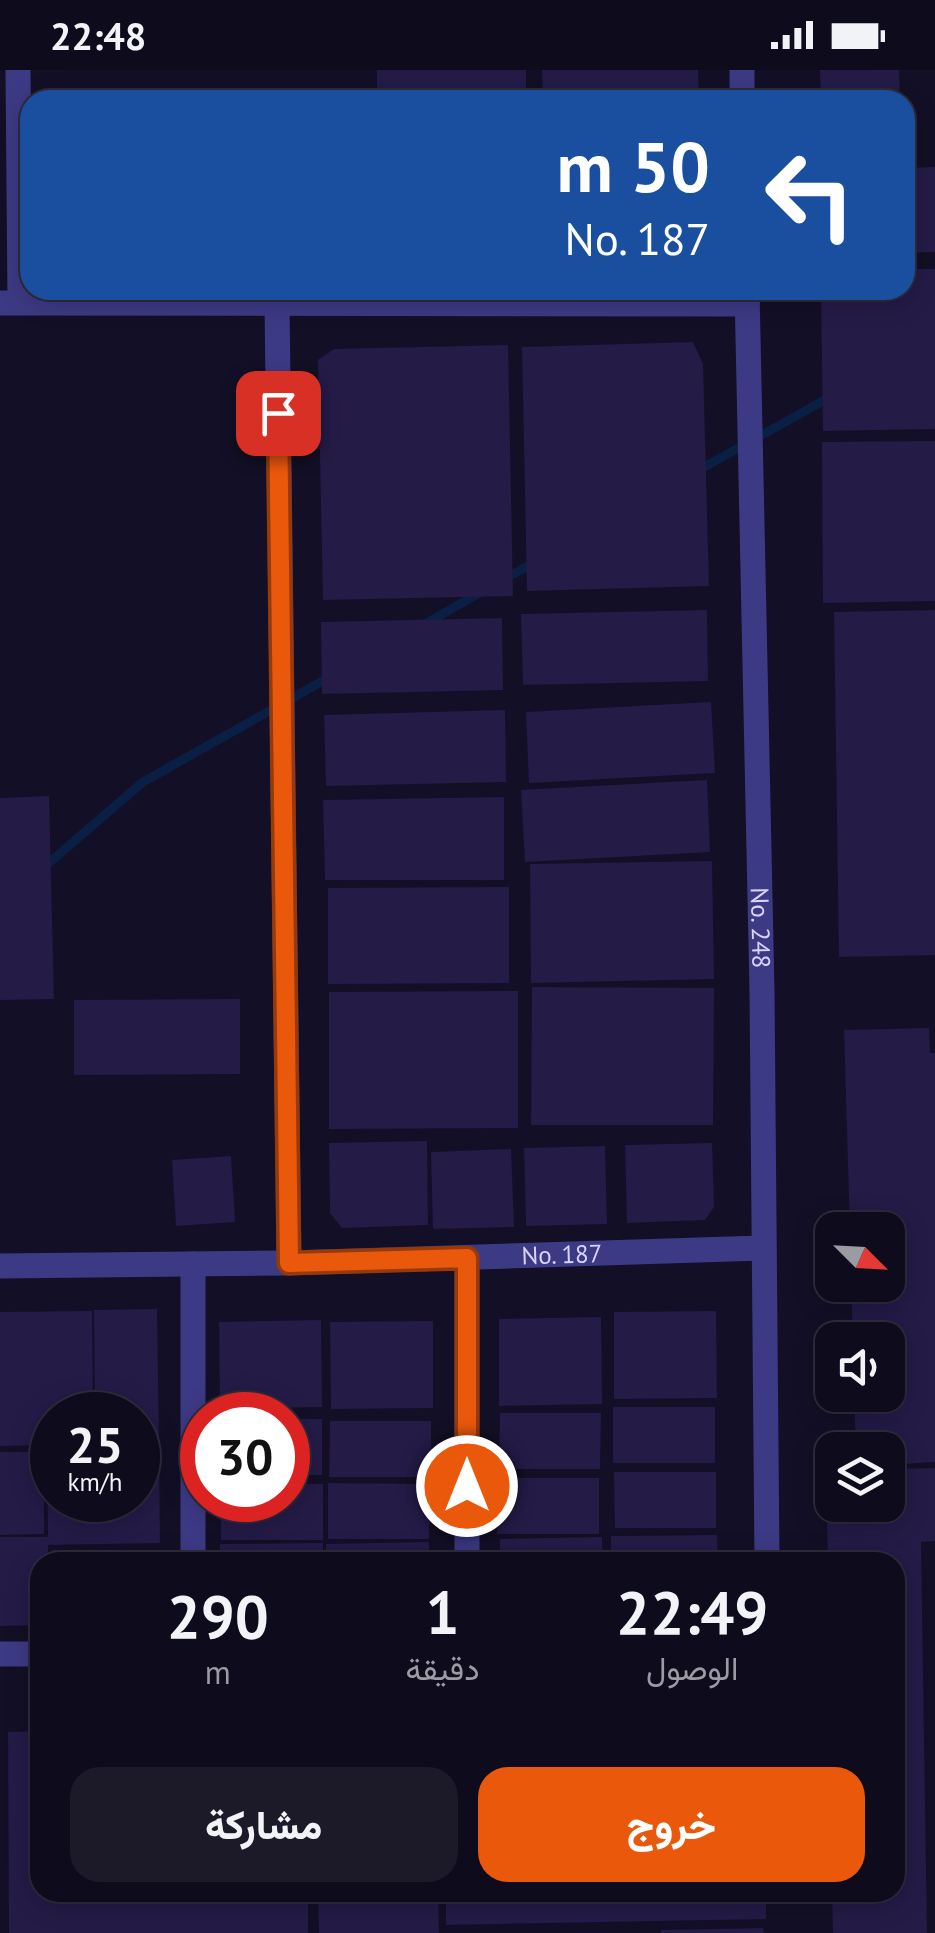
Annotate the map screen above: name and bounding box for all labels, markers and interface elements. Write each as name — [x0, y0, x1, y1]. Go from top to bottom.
text: 22:48 — [50, 11, 146, 60]
text: 50 m — [557, 121, 710, 211]
icon: left — [745, 130, 875, 260]
text: No. 187 — [564, 209, 710, 267]
pin — [236, 371, 321, 456]
icon: arrive — [251, 386, 306, 441]
street label: No. 248 — [744, 887, 778, 969]
north arrow — [815, 1212, 905, 1302]
map controls — [815, 1212, 905, 1522]
street label: No. 187 — [521, 1237, 603, 1272]
button: sound — [815, 1322, 905, 1412]
speed limit sign: 30 — [180, 1392, 310, 1522]
text: 25 — [67, 1412, 123, 1477]
button: layers — [815, 1432, 905, 1522]
position arrow — [415, 1434, 519, 1538]
text: km/h — [68, 1466, 122, 1498]
text: 1 — [425, 1573, 459, 1651]
text: 22:49 — [616, 1573, 768, 1651]
text: 290 — [167, 1577, 269, 1655]
text: دقيقة — [405, 1647, 479, 1689]
text: الوصول — [646, 1647, 738, 1689]
text: m — [205, 1651, 231, 1693]
button: مشاركة — [70, 1767, 458, 1882]
button: خروج — [478, 1767, 865, 1882]

